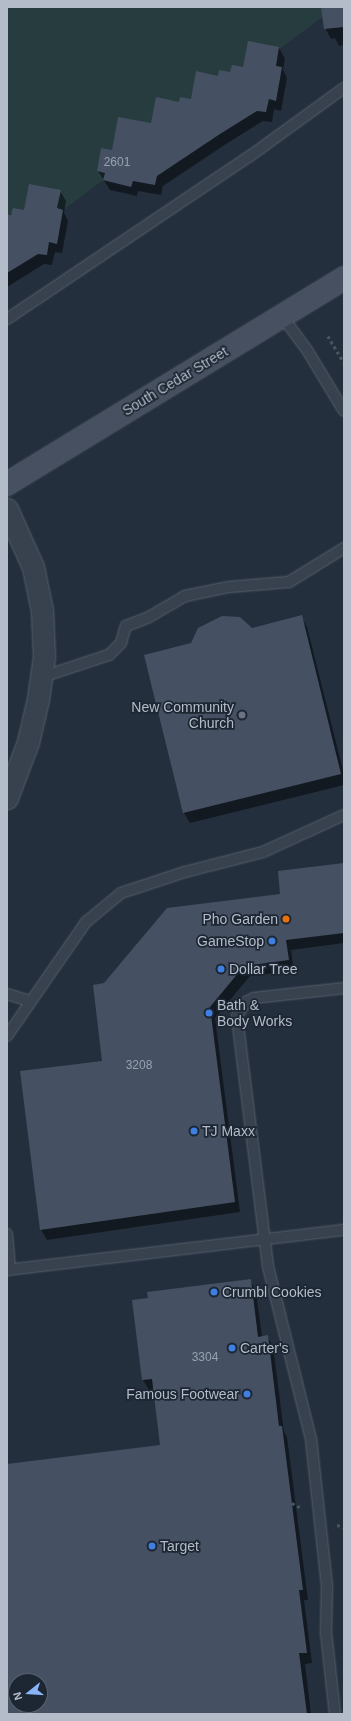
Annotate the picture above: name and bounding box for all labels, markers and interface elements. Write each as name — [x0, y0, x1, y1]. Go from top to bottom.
house number: 2601 — [104, 156, 130, 170]
street label: South Cedar Street — [119, 343, 231, 419]
place label: New Community Church — [131, 699, 234, 732]
marker: New Community Church — [237, 710, 247, 720]
place label: Pho Garden — [203, 911, 278, 927]
marker: Pho Garden — [281, 914, 291, 924]
place label: GameStop — [197, 933, 264, 949]
marker: GameStop — [267, 936, 277, 946]
place label: Dollar Tree — [229, 961, 298, 977]
marker: Dollar Tree — [216, 964, 226, 974]
place label: Bath & Body Works — [217, 997, 292, 1030]
marker: Bath & Body Works — [204, 1008, 214, 1018]
house number: 3208 — [126, 1059, 152, 1073]
place label: TJ Maxx — [202, 1123, 255, 1139]
marker: TJ Maxx — [189, 1126, 199, 1136]
place label: Crumbl Cookies — [222, 1284, 322, 1300]
marker: Crumbl Cookies — [209, 1287, 219, 1297]
place label: Carter's — [240, 1340, 289, 1356]
marker: Carter's — [227, 1343, 237, 1353]
house number: 3304 — [192, 1351, 218, 1365]
place label: Famous Footwear — [126, 1386, 239, 1402]
marker: Famous Footwear — [242, 1389, 252, 1399]
place label: Target — [160, 1538, 199, 1554]
marker: Target — [147, 1541, 157, 1551]
north arrow — [8, 1673, 48, 1713]
text: N — [11, 1691, 24, 1702]

